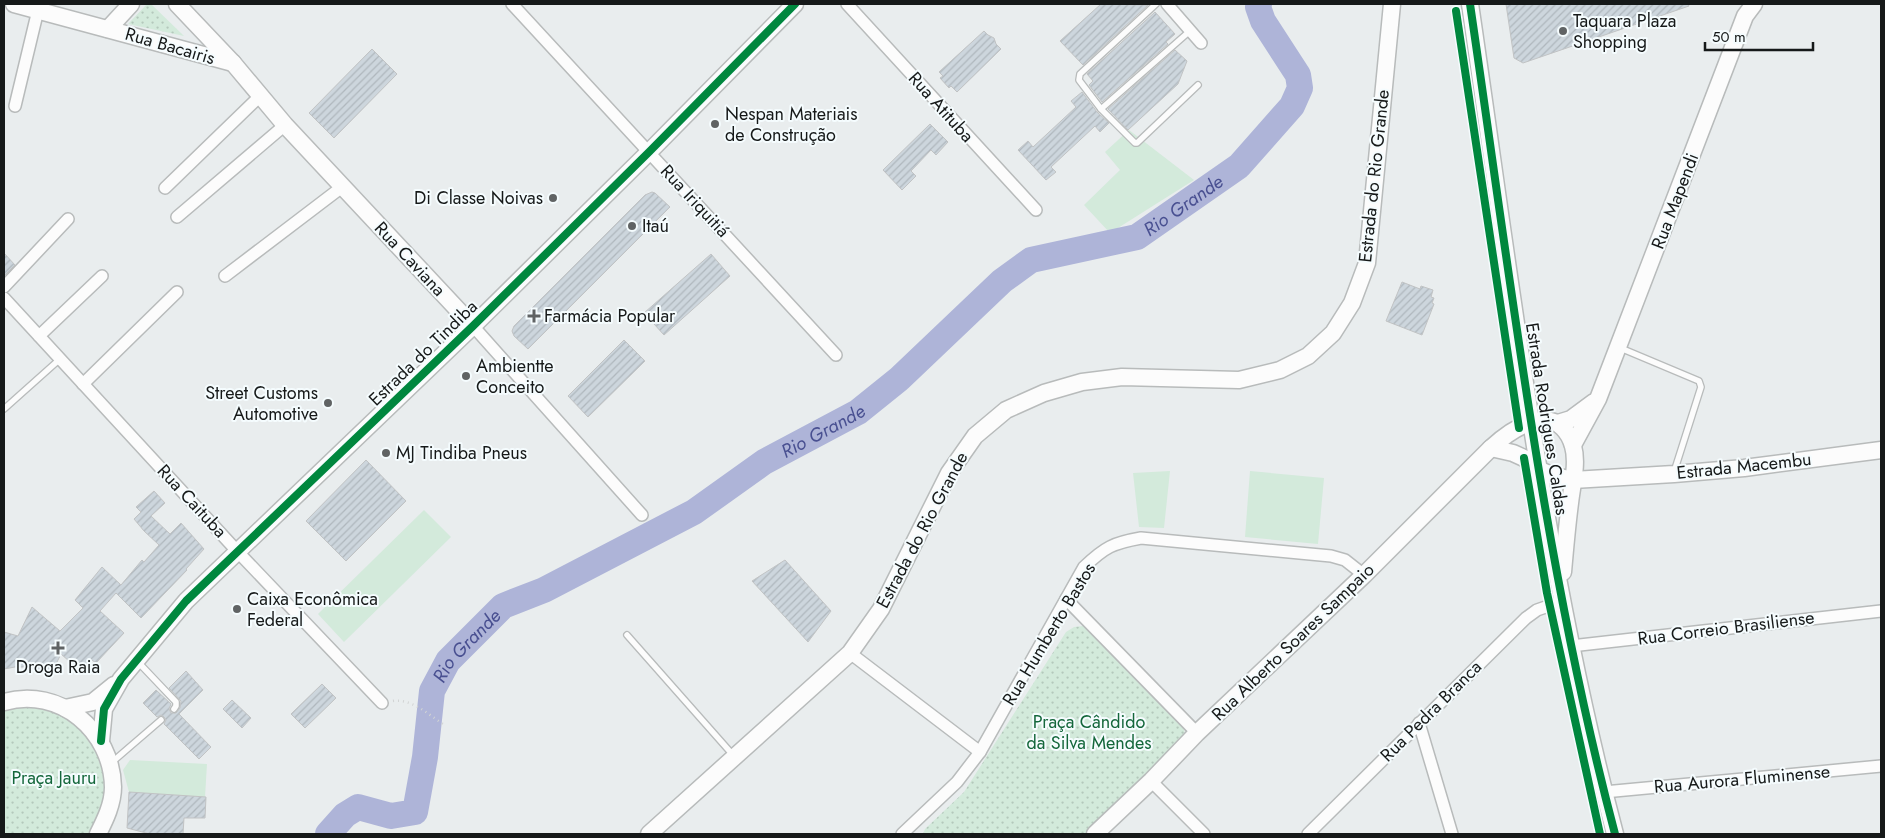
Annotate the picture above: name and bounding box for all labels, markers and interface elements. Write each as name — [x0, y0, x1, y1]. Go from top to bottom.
place label: Taquara Plaza Shopping — [1573, 8, 1676, 55]
scale bar — [1705, 20, 1812, 52]
street label: Rua Bacairis — [122, 21, 218, 71]
marker: Taquara Plaza Shopping — [1557, 25, 1569, 37]
text: 50 m — [1712, 26, 1746, 48]
street label: Rua Atituba — [902, 66, 980, 148]
street label: Estrada do Rio Grande — [1352, 88, 1396, 264]
place label: Nespan Materiais de Construção — [725, 101, 858, 148]
marker: Nespan Materiais de Construção — [709, 118, 721, 130]
street label: Rua Mapendi — [1645, 149, 1705, 253]
street label: Rua Iriquitiá — [654, 159, 736, 243]
water label: Rio Grande — [1138, 167, 1229, 242]
place label: Di Classe Noivas — [414, 185, 543, 211]
marker: Di Classe Noivas — [547, 192, 559, 204]
place label: Itaú — [642, 213, 669, 239]
street label: Rua Caviana — [368, 216, 452, 302]
marker: Itaú — [626, 220, 638, 232]
street label: Estrada do Tindiba — [363, 294, 483, 412]
place label: Farmácia Popular — [544, 303, 676, 329]
marker: Farmácia Popular — [528, 310, 540, 322]
street label: Estrada Rodrigues Caldas — [1519, 321, 1575, 517]
place label: Ambientte Conceito — [476, 353, 554, 400]
marker: Ambientte Conceito — [460, 370, 472, 382]
place label: Street Customs Automotive — [205, 380, 318, 427]
marker: Street Customs Automotive — [322, 397, 334, 409]
water label: Rio Grande — [776, 397, 871, 464]
place label: MJ Tindiba Pneus — [396, 440, 527, 466]
street label: Estrada Macembu — [1675, 446, 1813, 486]
marker: MJ Tindiba Pneus — [380, 447, 392, 459]
street label: Estrada do Rio Grande — [870, 447, 974, 613]
street label: Rua Caituba — [151, 459, 233, 543]
street label: Rua Alberto Soares Sampaio — [1206, 557, 1380, 727]
street label: Rua Humberto Bastos — [996, 558, 1102, 710]
place label: Caixa Econômica Federal — [247, 586, 378, 633]
water label: Rio Grande — [426, 602, 507, 687]
marker: Caixa Econômica Federal — [231, 603, 243, 615]
street label: Rua Correio Brasiliense — [1636, 604, 1816, 652]
marker: Droga Raia — [52, 642, 64, 654]
place label: Droga Raia — [16, 654, 100, 680]
street label: Rua Pedra Branca — [1374, 654, 1488, 768]
park label: Praça Cândido da Silva Mendes — [1026, 709, 1152, 756]
street label: Rua Aurora Fluminense — [1653, 758, 1831, 800]
park label: Praça Jauru — [11, 765, 97, 791]

